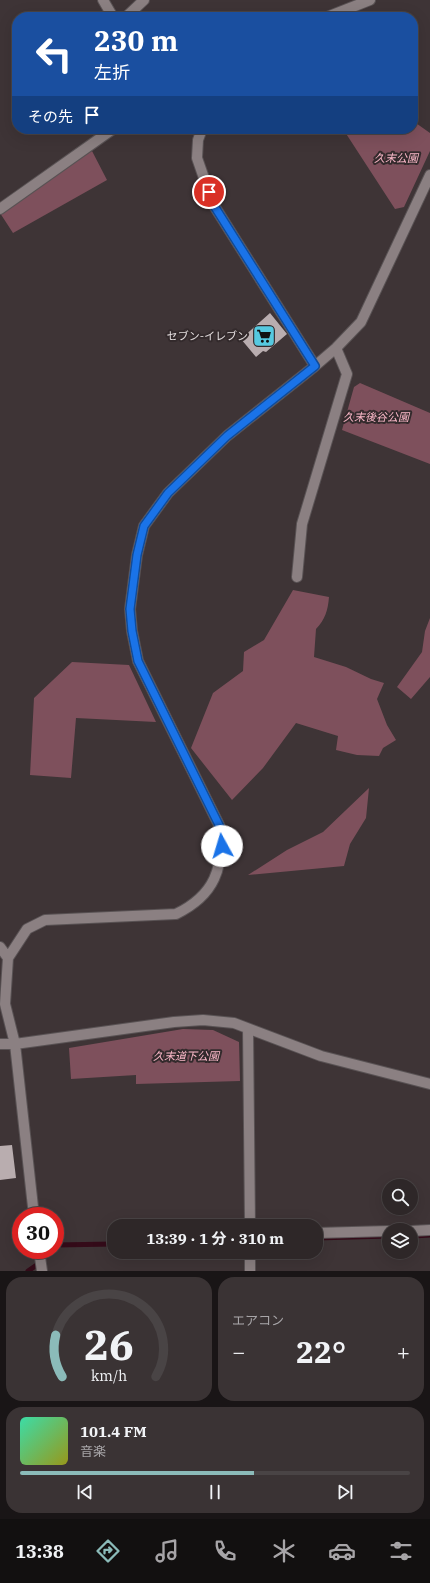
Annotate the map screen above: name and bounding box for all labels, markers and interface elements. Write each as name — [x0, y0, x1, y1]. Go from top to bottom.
text: 230 m — [94, 22, 178, 59]
icon: left — [28, 28, 80, 80]
text: 左折 — [94, 61, 130, 84]
icon: arrive — [81, 104, 103, 126]
text: その先 — [28, 107, 73, 126]
park label: 久末公園 — [374, 151, 420, 165]
pin — [192, 175, 226, 209]
icon: arrive — [198, 181, 220, 203]
supermarket icon: セブン-イレブン — [251, 323, 277, 349]
place label: セブン-イレブン — [167, 329, 248, 343]
park label: 久末後谷公園 — [343, 410, 411, 424]
position arrow — [201, 825, 243, 867]
park label: 久末道下公園 — [153, 1049, 221, 1063]
map controls — [382, 1179, 418, 1259]
button: search — [382, 1179, 418, 1215]
speed limit sign: 30 — [12, 1207, 64, 1259]
button: layers — [382, 1223, 418, 1259]
text: 13:39 · 1 分 · 310 m — [146, 1229, 284, 1248]
text: エアコン — [232, 1312, 284, 1329]
text: 26 — [84, 1317, 134, 1371]
text: 22° — [296, 1332, 346, 1371]
text: − — [232, 1337, 245, 1366]
text: + — [397, 1337, 410, 1366]
text: km/h — [91, 1366, 127, 1385]
text: 101.4 FM — [80, 1422, 147, 1441]
text: 音楽 — [80, 1443, 106, 1460]
icon: previous — [74, 1481, 96, 1503]
icon: pause — [204, 1481, 226, 1503]
icon: next — [334, 1481, 356, 1503]
icon: directions — [94, 1537, 122, 1565]
icon: music — [153, 1537, 181, 1565]
icon: phone — [211, 1537, 239, 1565]
icon: climate — [270, 1537, 298, 1565]
icon: car — [328, 1537, 356, 1565]
icon: filters — [387, 1537, 415, 1565]
text: 13:38 — [15, 1540, 64, 1563]

